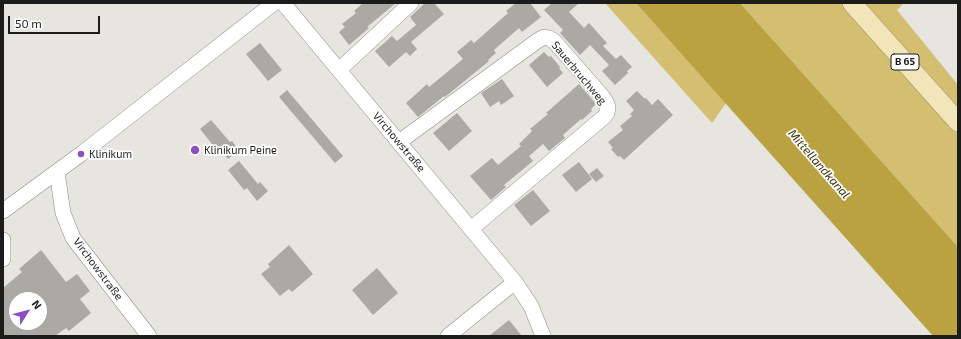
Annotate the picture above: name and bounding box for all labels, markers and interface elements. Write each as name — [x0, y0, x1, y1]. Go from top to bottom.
scale bar — [10, 8, 102, 34]
text: 50 m — [15, 16, 42, 30]
street label: Sauerbruchweg — [549, 39, 609, 107]
road number: B 65 — [891, 54, 919, 70]
street label: Virchowstraße — [370, 109, 428, 175]
water label: Mittellandkanal — [785, 126, 853, 202]
place label: Klinikum Peine — [204, 143, 277, 157]
marker: Klinikum Peine — [189, 144, 201, 156]
place label: Klinikum — [89, 147, 132, 161]
marker: Klinikum — [76, 149, 86, 159]
street label: Virchowstraße — [70, 235, 126, 303]
north arrow — [8, 291, 48, 331]
text: N — [30, 297, 45, 311]

